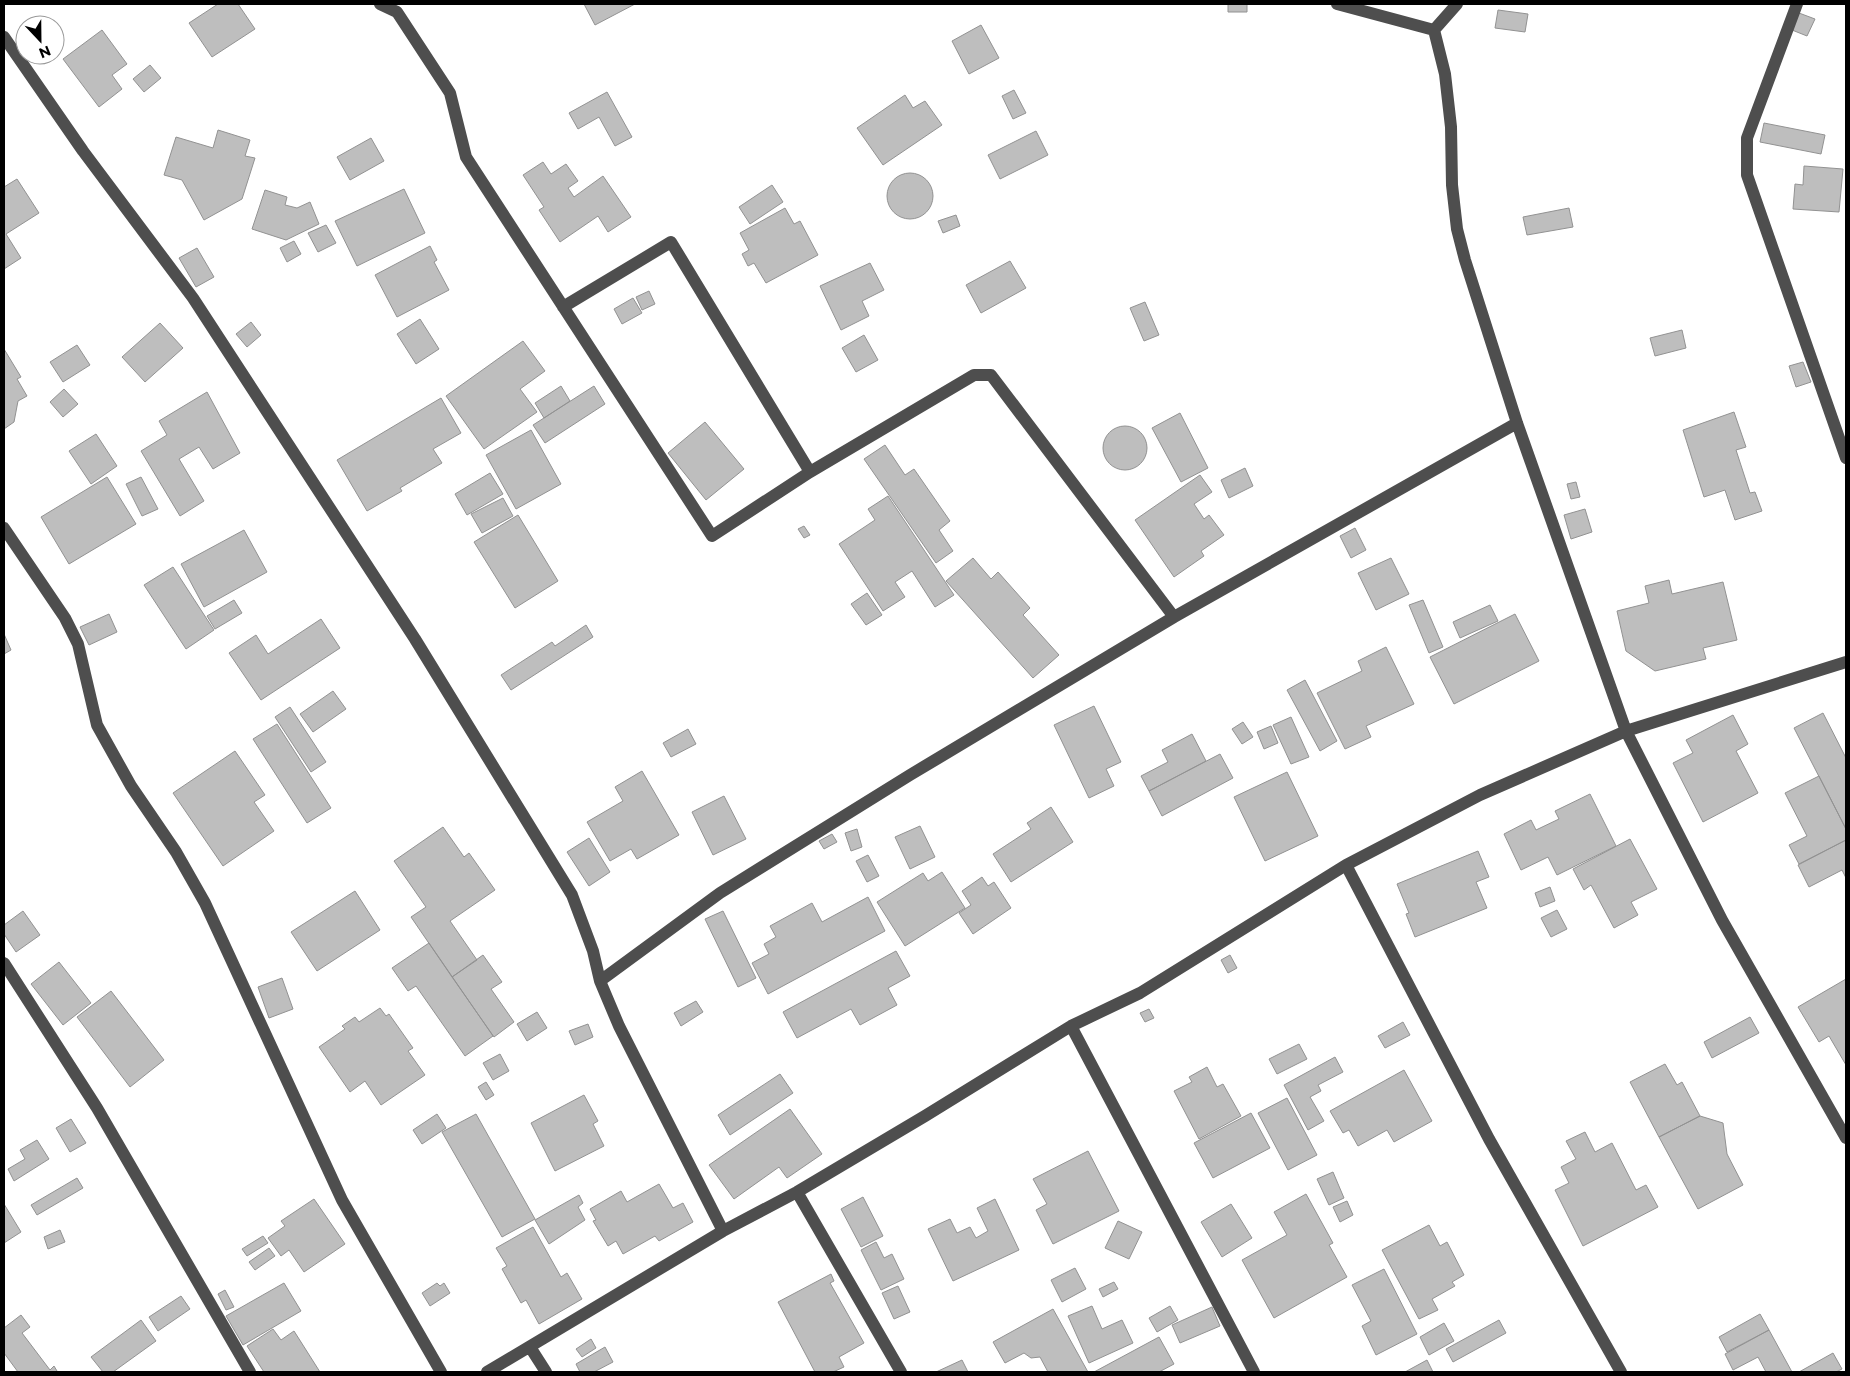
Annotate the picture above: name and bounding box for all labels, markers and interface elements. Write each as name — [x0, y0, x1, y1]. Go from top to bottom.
north arrow — [15, 15, 65, 65]
text: N — [36, 42, 53, 63]

